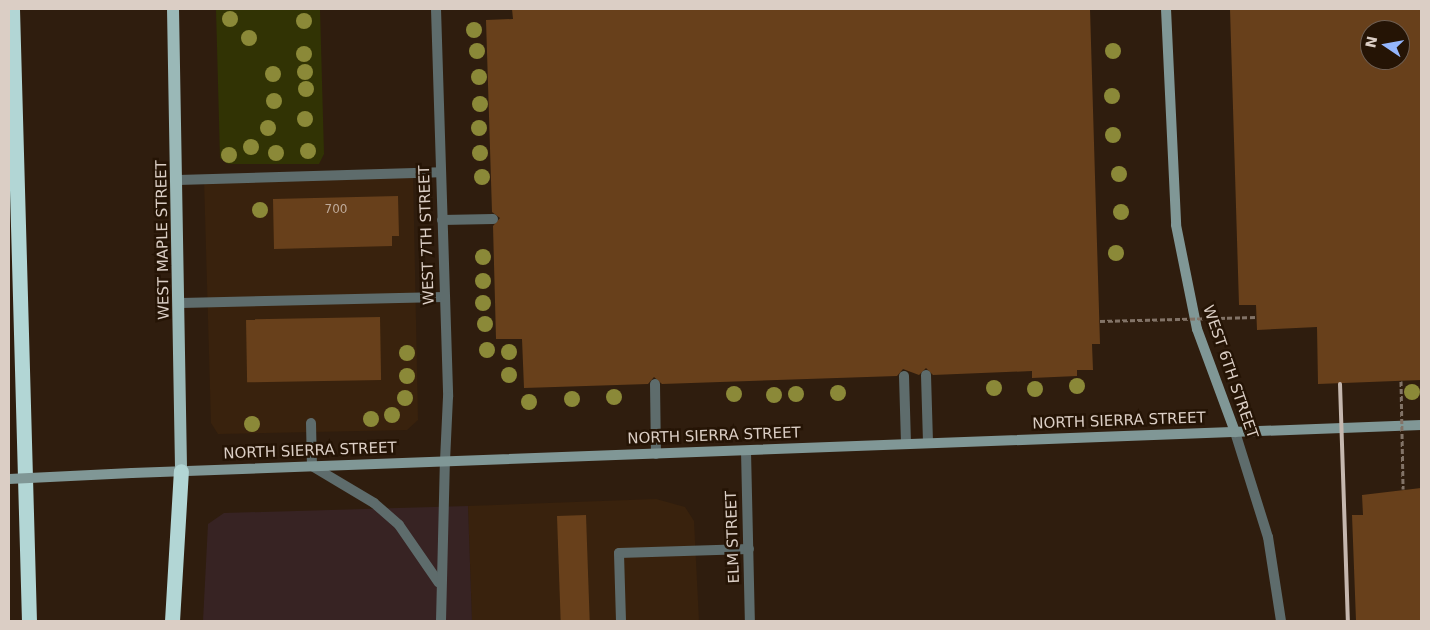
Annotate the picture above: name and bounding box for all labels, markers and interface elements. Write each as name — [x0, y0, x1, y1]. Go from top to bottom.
north arrow — [1360, 20, 1410, 70]
text: N — [1362, 35, 1380, 49]
street label: WEST MAPLE STREET — [153, 160, 173, 320]
street label: WEST 7TH STREET — [416, 165, 438, 305]
house number: 700 — [325, 203, 347, 217]
street label: WEST 6TH STREET — [1199, 303, 1261, 441]
street label: NORTH SIERRA STREET — [1032, 409, 1206, 433]
street label: NORTH SIERRA STREET — [627, 424, 801, 448]
street label: NORTH SIERRA STREET — [223, 439, 397, 463]
street label: ELM STREET — [722, 490, 744, 584]

